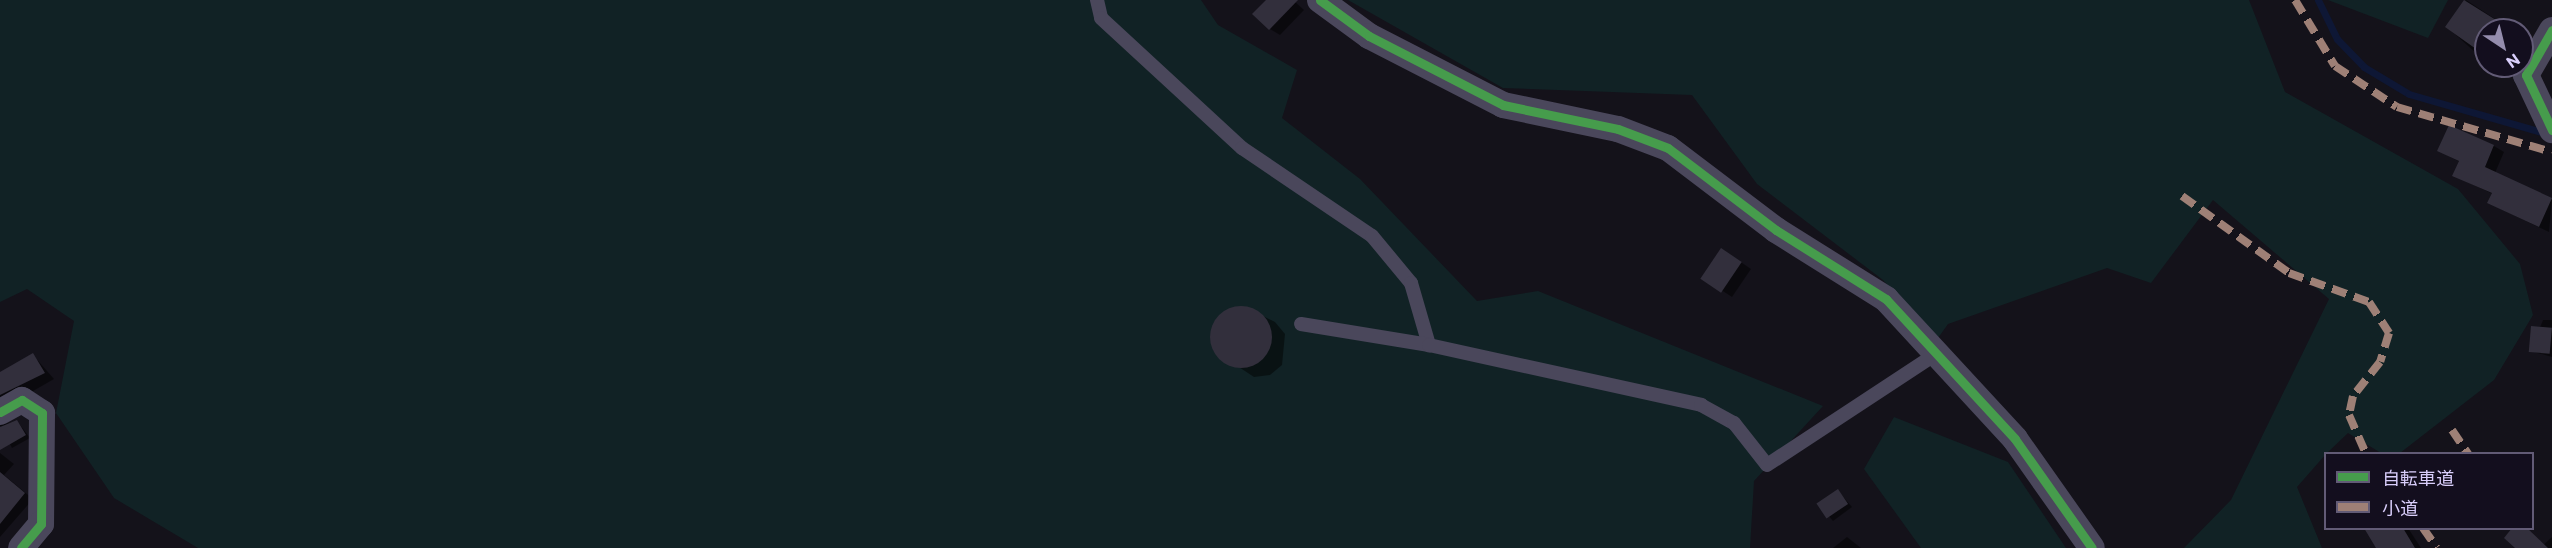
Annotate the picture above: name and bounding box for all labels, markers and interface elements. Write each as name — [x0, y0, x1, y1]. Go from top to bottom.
north arrow — [2474, 18, 2534, 78]
text: N — [2503, 50, 2524, 73]
legend — [2324, 452, 2534, 530]
text: 自転車道 — [2382, 467, 2454, 489]
text: 小道 — [2382, 497, 2418, 519]

